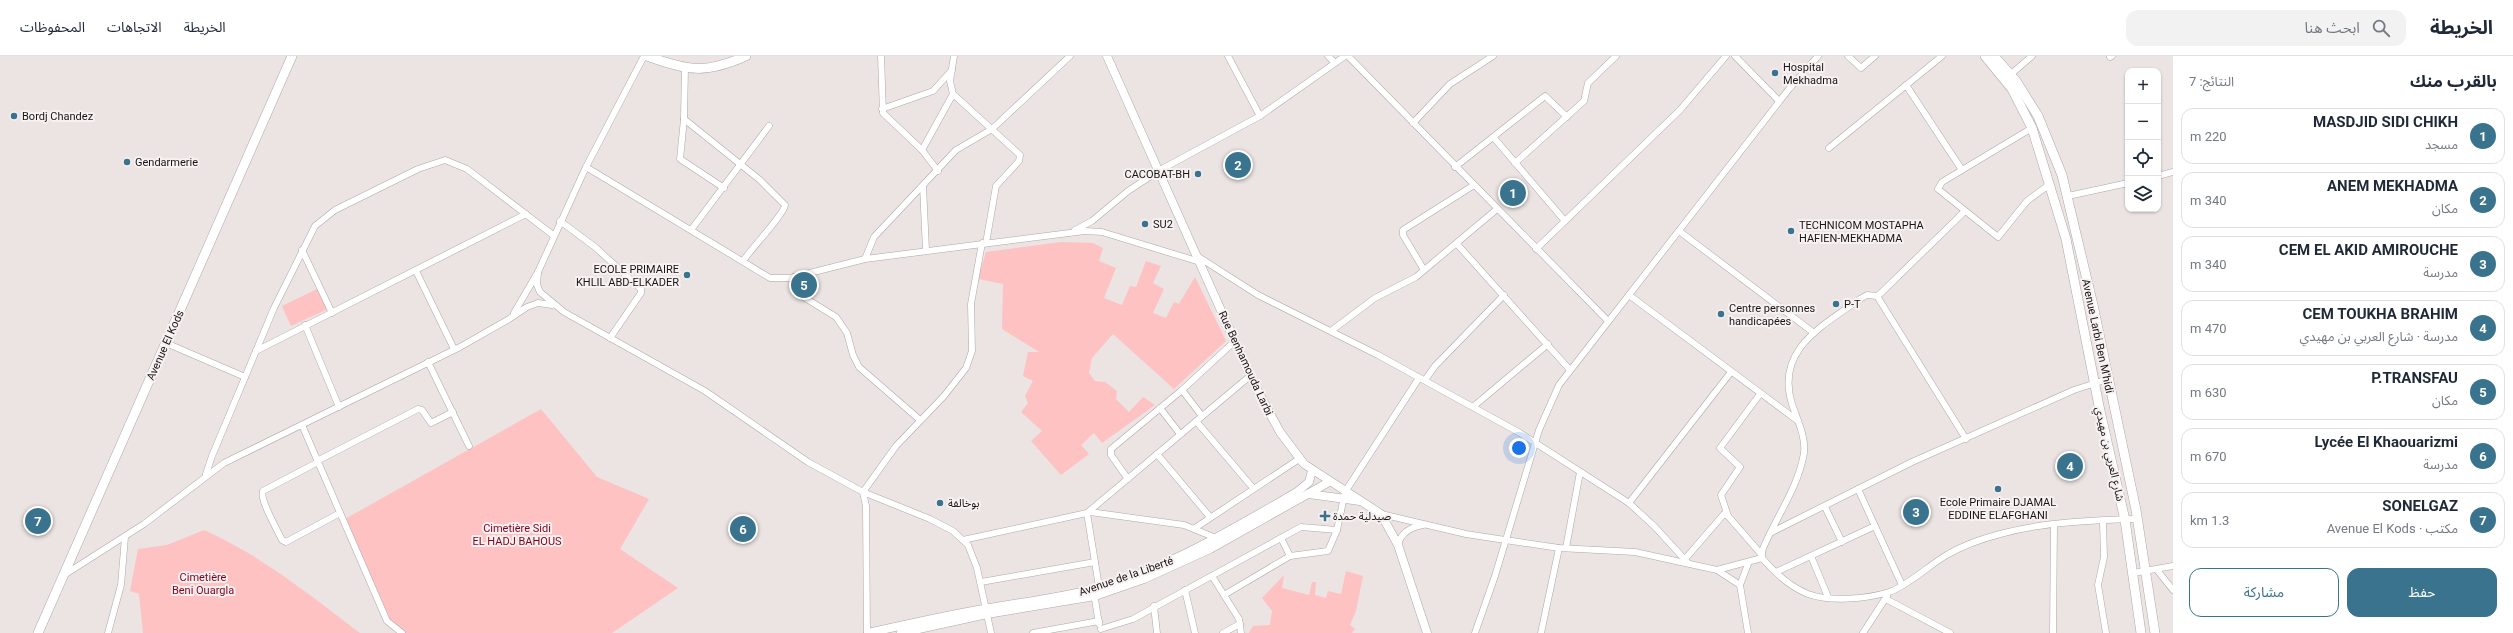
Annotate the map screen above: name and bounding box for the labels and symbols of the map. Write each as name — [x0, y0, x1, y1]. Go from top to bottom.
place label: Hospital Mekhadma — [1783, 61, 1838, 87]
marker: Hospital Mekhadma — [1770, 68, 1780, 78]
place label: Bordj Chandez — [22, 110, 94, 123]
marker: Bordj Chandez — [9, 111, 19, 121]
pin: 2 — [1225, 150, 1251, 180]
place label: Gendarmerie — [135, 156, 198, 169]
marker: Gendarmerie — [122, 157, 132, 167]
place label: CACOBAT-BH — [1125, 168, 1190, 181]
marker: CACOBAT-BH — [1193, 169, 1203, 179]
pin: 1 — [1500, 178, 1526, 208]
place label: SU2 — [1153, 218, 1173, 231]
marker: SU2 — [1140, 219, 1150, 229]
place label: TECHNICOM MOSTAPHA HAFIEN-MEKHADMA — [1799, 219, 1925, 245]
marker: TECHNICOM MOSTAPHA HAFIEN-MEKHADMA — [1786, 226, 1796, 236]
place label: ECOLE PRIMAIRE KHLIL ABD-ELKADER — [576, 263, 679, 289]
marker: ECOLE PRIMAIRE KHLIL ABD-ELKADER — [682, 270, 692, 280]
pin: 5 — [791, 270, 817, 300]
street label: Avenue Larbi Ben M'hidi — [2079, 278, 2116, 394]
place label: P-T — [1844, 298, 1861, 311]
marker: P-T — [1831, 299, 1841, 309]
place label: Centre personnes handicapées — [1729, 302, 1816, 328]
street label: Avenue El Kods — [144, 308, 187, 382]
street label: Rue Benhamouda Larbi — [1216, 309, 1275, 417]
marker: Centre personnes handicapées — [1716, 309, 1726, 319]
street label: شارع العربي بن مهيدي — [2090, 406, 2127, 504]
your location — [1509, 438, 1529, 458]
pin: 4 — [2057, 451, 2083, 481]
marker: Ecole Primaire DJAMAL EDDINE ELAFGHANI — [1993, 484, 2003, 494]
place label: Ecole Primaire DJAMAL EDDINE ELAFGHANI — [1940, 496, 2056, 522]
place label: بوخالفة — [948, 497, 980, 510]
pin: 3 — [1903, 497, 1929, 527]
marker: بوخالفة — [935, 498, 945, 508]
pin: 7 — [25, 506, 51, 536]
place label: صيدلية حمدة — [1333, 510, 1391, 523]
marker: صيدلية حمدة — [1320, 511, 1330, 521]
pin: 6 — [730, 514, 756, 544]
park label: Cimetière Sidi EL HADJ BAHOUS — [472, 522, 562, 548]
street label: Avenue de la Liberté — [1077, 554, 1175, 599]
park label: Cimetière Beni Ouargla — [172, 571, 234, 597]

